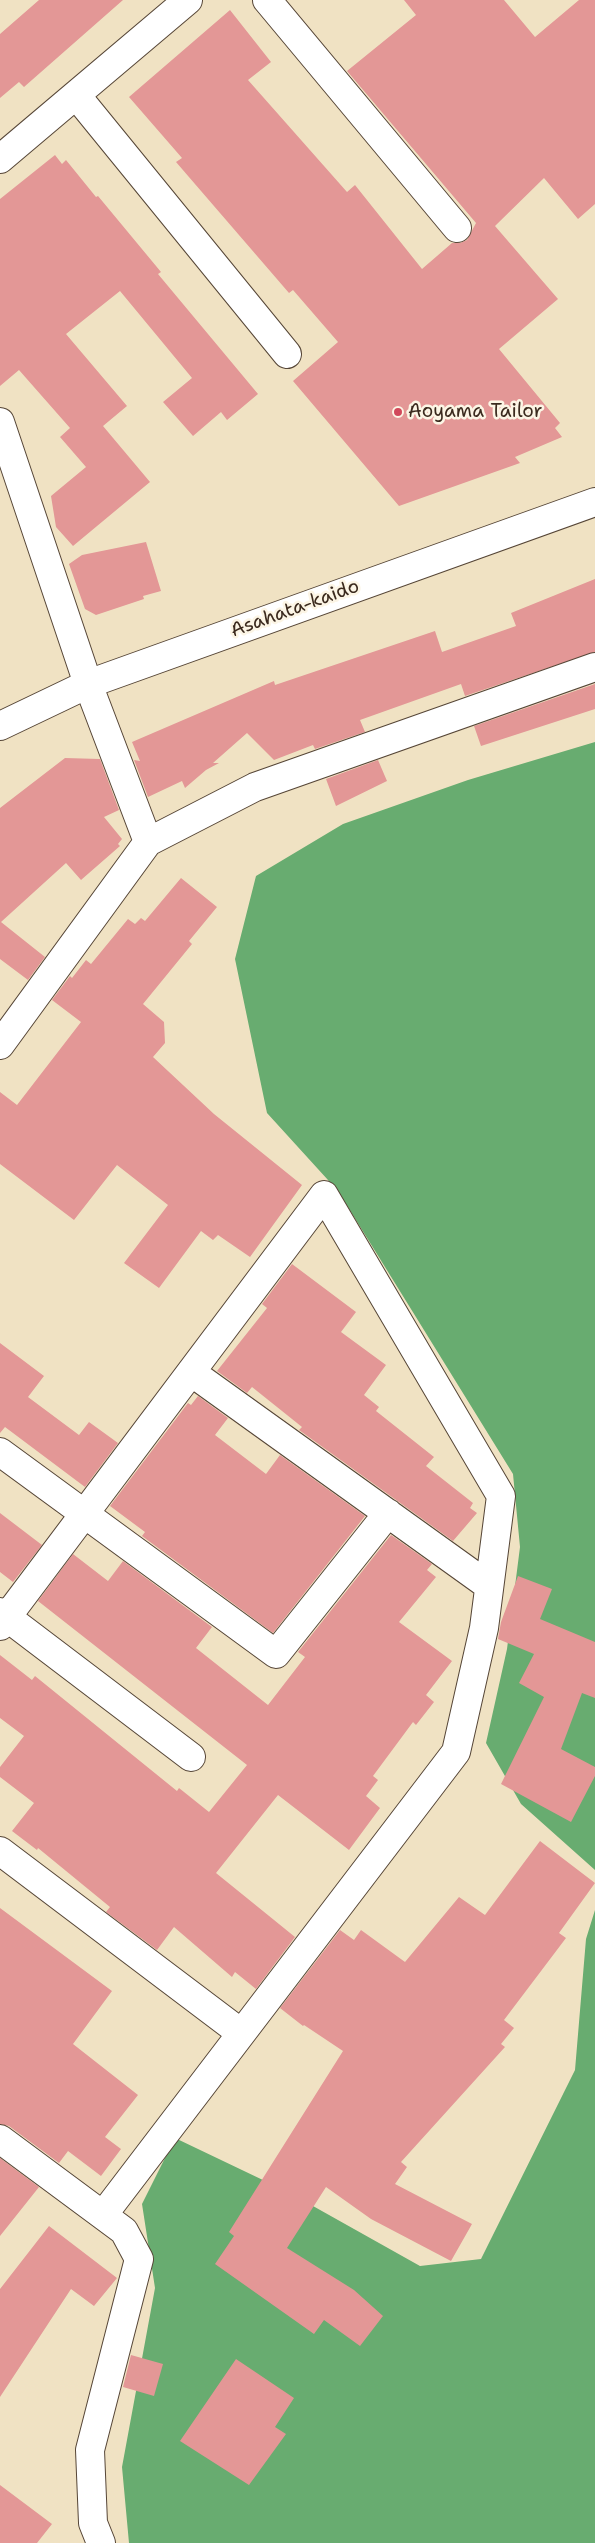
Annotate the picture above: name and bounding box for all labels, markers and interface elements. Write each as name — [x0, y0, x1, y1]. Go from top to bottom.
place label: Aoyama Tailor — [408, 401, 543, 423]
marker: Aoyama Tailor — [392, 406, 404, 418]
street label: Asahata-kaido — [228, 575, 362, 643]

